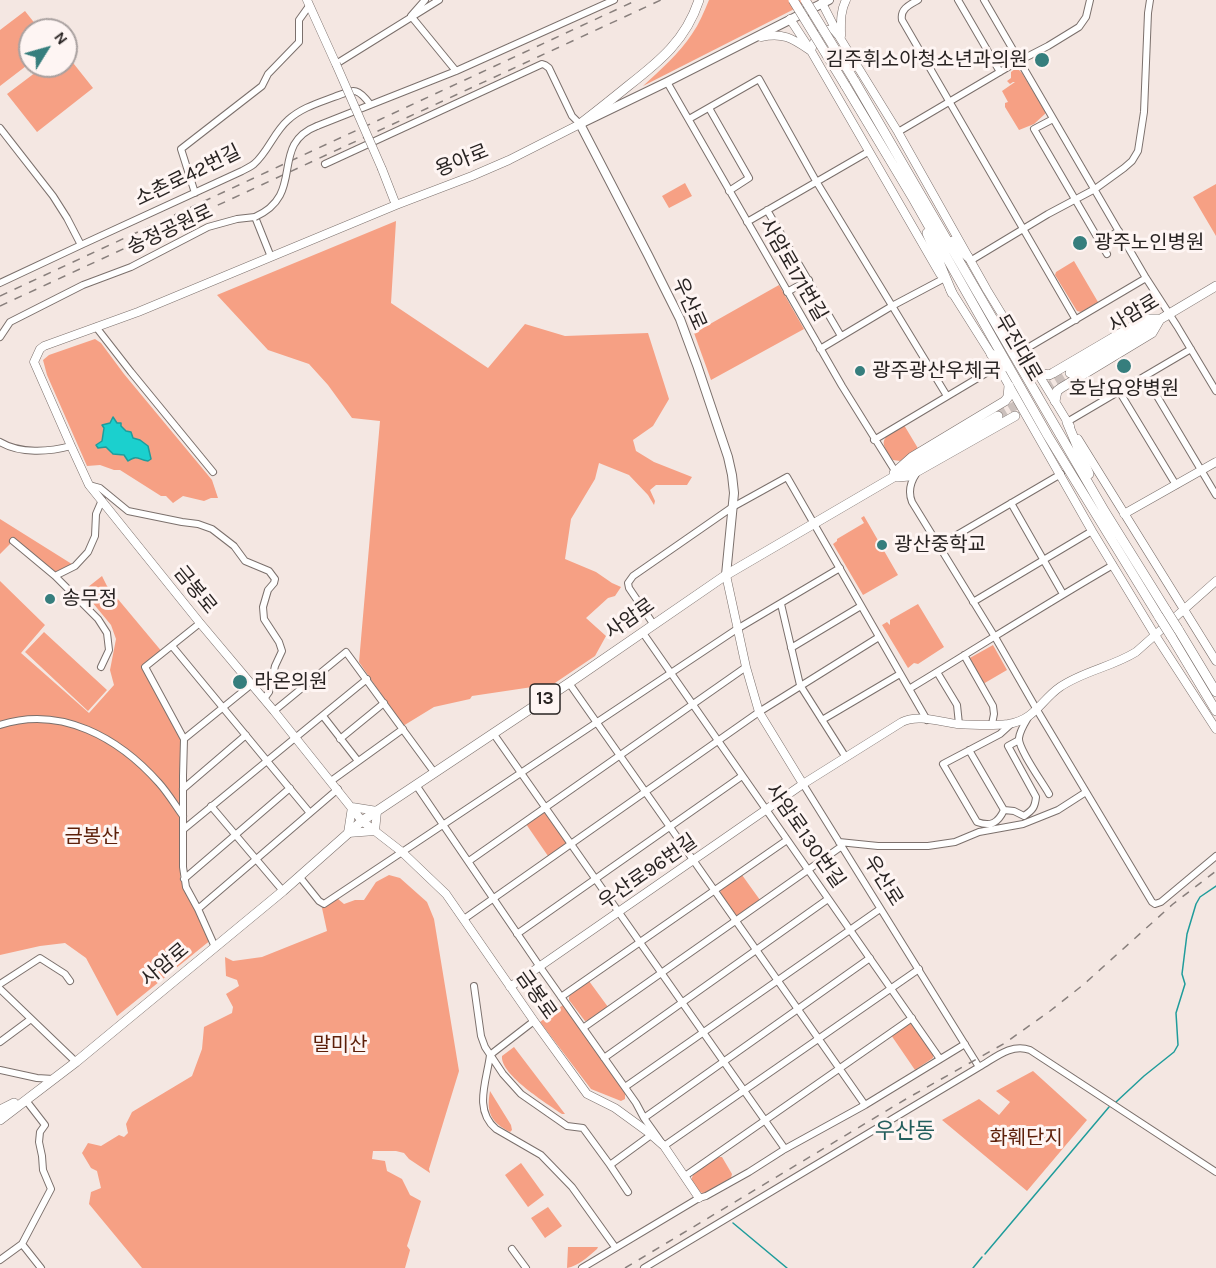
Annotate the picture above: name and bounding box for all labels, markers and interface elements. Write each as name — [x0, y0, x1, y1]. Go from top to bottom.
north arrow — [18, 18, 78, 78]
text: N — [50, 28, 72, 48]
place label: 김주휘소아청소년과의원 — [826, 48, 1028, 72]
marker: 김주휘소아청소년과의원 — [1033, 51, 1051, 69]
street label: 소촌로42번길 — [131, 140, 245, 212]
street label: 용아로 — [432, 140, 492, 182]
street label: 송정공원로 — [123, 200, 217, 260]
street label: 사암로171번길 — [754, 214, 832, 326]
place label: 광주노인병원 — [1094, 231, 1204, 255]
marker: 광주노인병원 — [1071, 234, 1089, 252]
street label: 우산로 — [667, 274, 711, 334]
street label: 사암로 — [1104, 289, 1164, 339]
street label: 무진대로 — [989, 310, 1047, 386]
marker: 호남요양병원 — [1115, 357, 1133, 375]
place label: 광주광산우체국 — [872, 359, 1001, 383]
marker: 광주광산우체국 — [853, 364, 867, 378]
place label: 호남요양병원 — [1069, 377, 1179, 401]
place label: 광산중학교 — [894, 533, 986, 557]
marker: 광산중학교 — [875, 538, 889, 552]
street label: 금봉로 — [168, 561, 222, 619]
place label: 송무정 — [62, 587, 117, 611]
marker: 송무정 — [43, 592, 57, 606]
street label: 사암로 — [601, 593, 659, 645]
place label: 라온의원 — [254, 670, 328, 694]
marker: 라온의원 — [231, 673, 249, 691]
road number: 13 — [530, 684, 560, 714]
street label: 사암로130번길 — [760, 779, 850, 893]
park label: 금봉산 — [64, 825, 120, 849]
street label: 우산로96번길 — [594, 829, 702, 915]
street label: 우산로 — [858, 851, 908, 911]
street label: 사암로 — [136, 938, 194, 992]
street label: 금봉로 — [510, 966, 562, 1024]
park label: 말미산 — [312, 1033, 368, 1057]
district label: 우산동 — [875, 1119, 935, 1145]
park label: 화훼단지 — [989, 1126, 1063, 1150]

